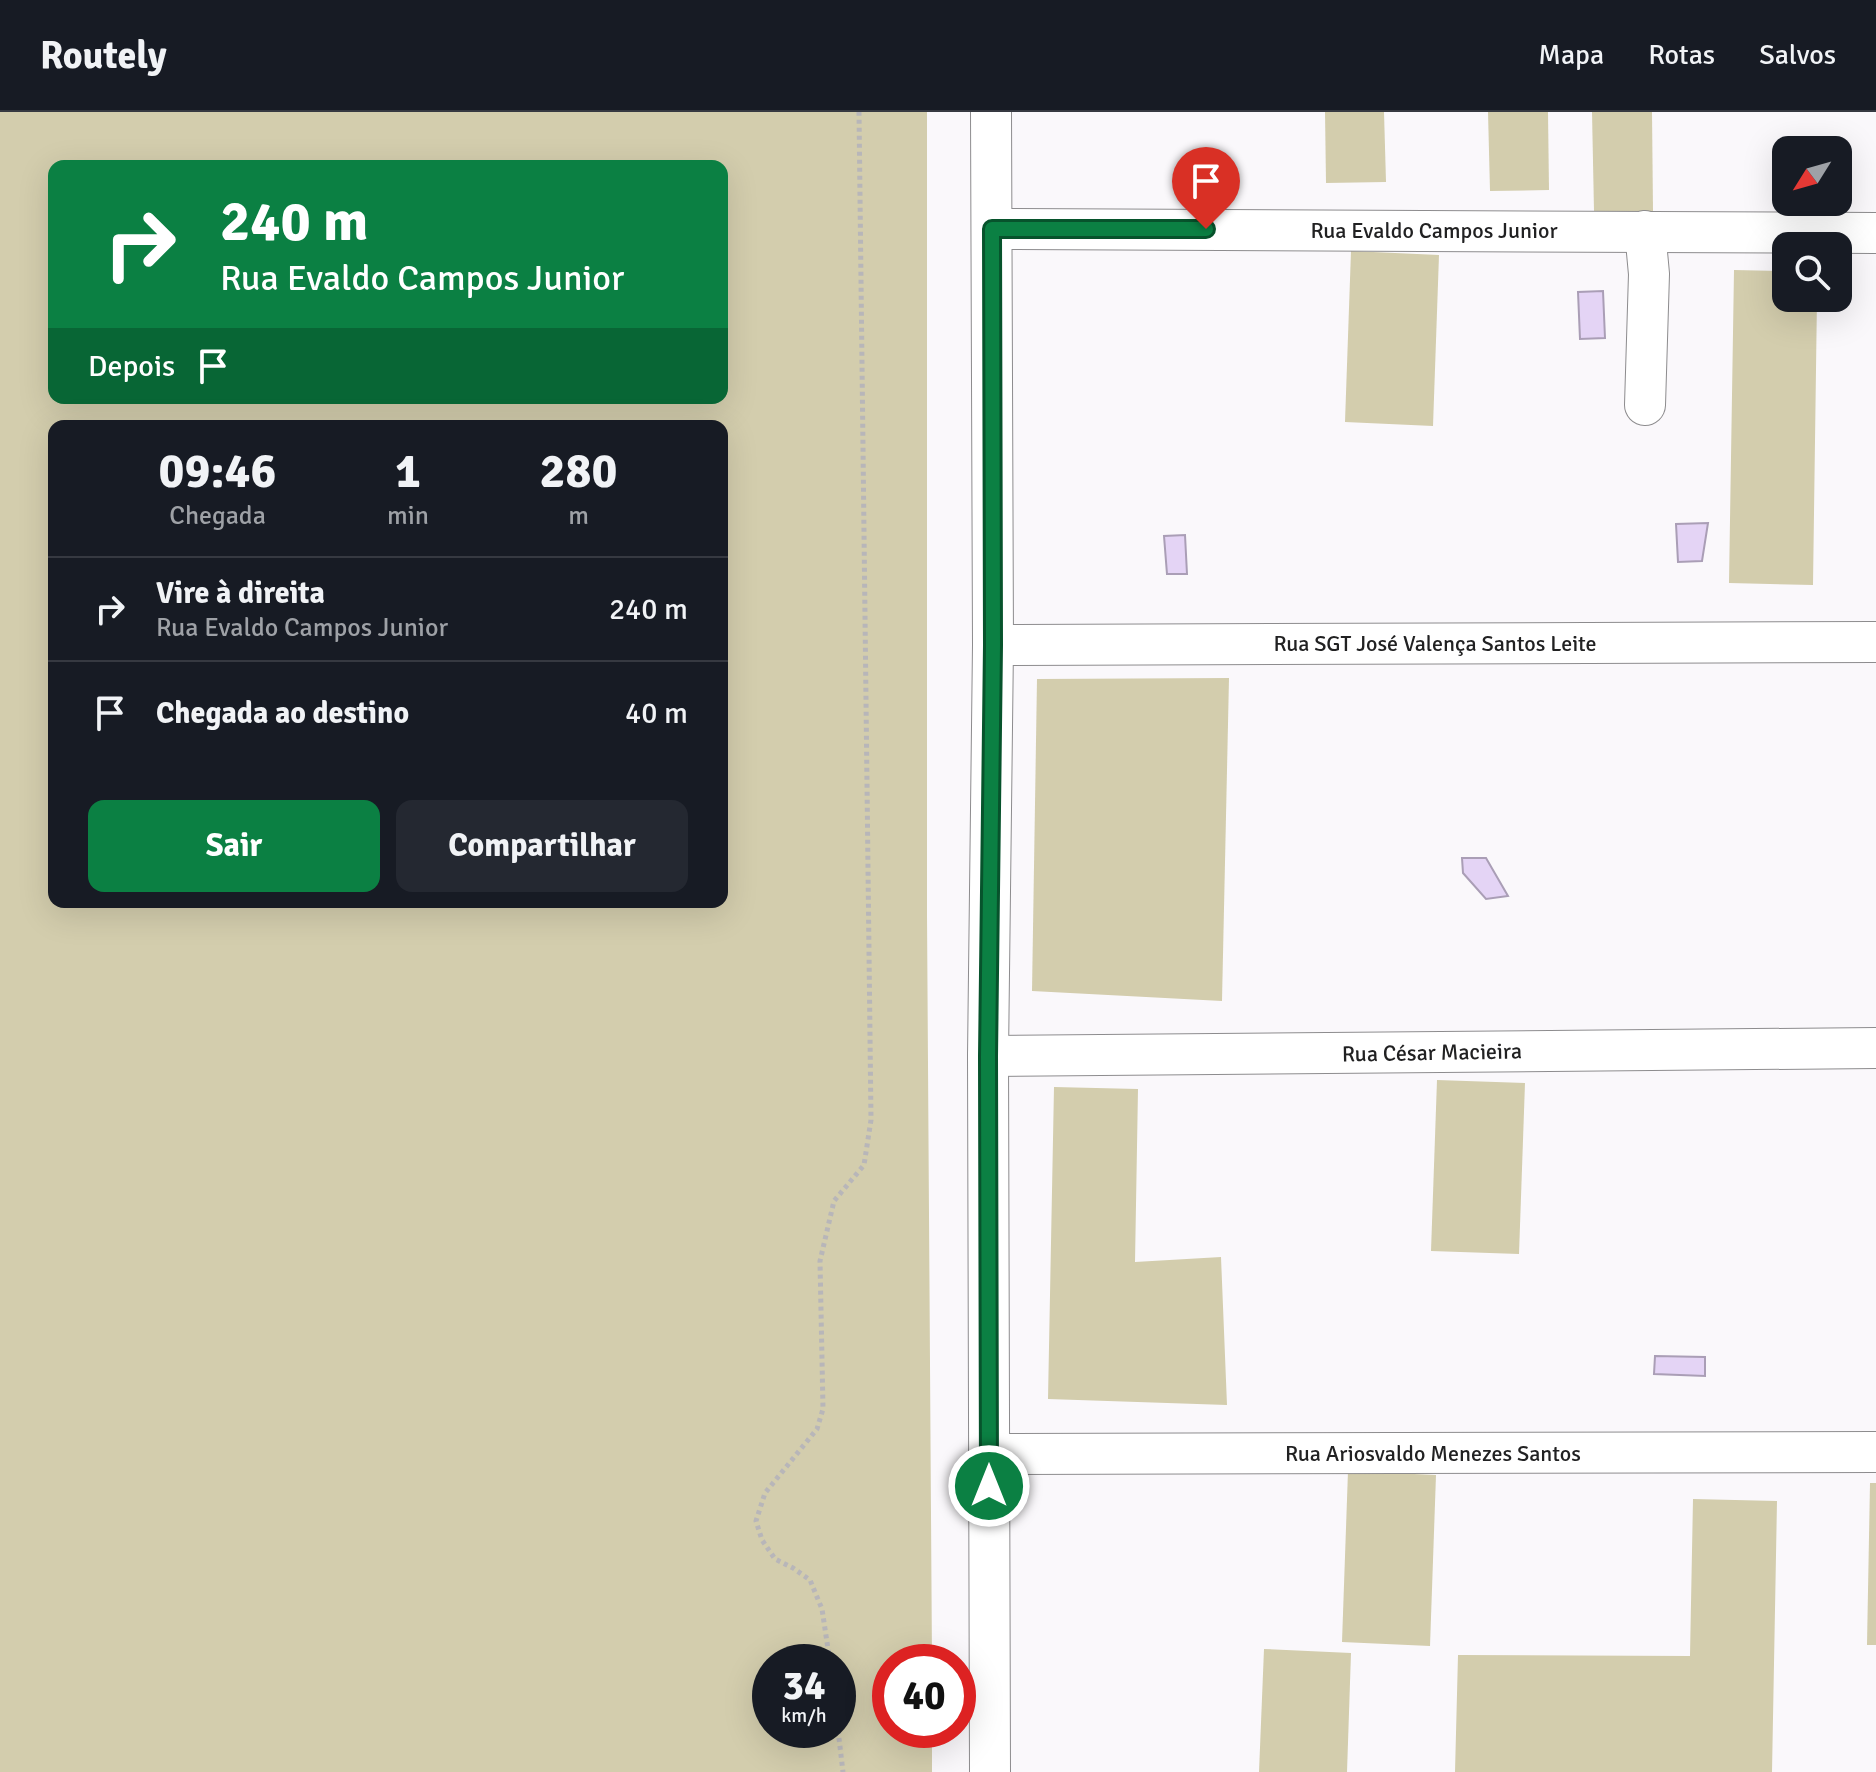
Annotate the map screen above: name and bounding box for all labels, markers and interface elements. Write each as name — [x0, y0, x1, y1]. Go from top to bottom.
text: Routely — [40, 32, 167, 79]
text: Mapa — [1538, 38, 1604, 72]
text: Rotas — [1648, 38, 1715, 72]
text: Salvos — [1759, 38, 1836, 72]
north arrow — [1772, 136, 1852, 216]
map controls — [1772, 136, 1852, 312]
pin — [1172, 147, 1240, 229]
icon: arrive — [1184, 159, 1228, 203]
text: 240 m — [220, 187, 368, 256]
icon: right — [88, 192, 192, 296]
street label: Rua Evaldo Campos Junior — [1310, 217, 1558, 244]
button: search — [1772, 232, 1852, 312]
text: Rua Evaldo Campos Junior — [220, 256, 624, 301]
icon: arrive — [191, 344, 235, 388]
text: Depois — [88, 348, 175, 385]
text: 09:46 — [159, 442, 276, 501]
text: 1 — [395, 442, 421, 501]
text: 280 — [540, 442, 617, 501]
text: Chegada — [169, 500, 266, 532]
text: min — [387, 500, 429, 532]
text: m — [568, 500, 589, 532]
text: Vire à direita — [156, 575, 325, 612]
icon: right — [88, 587, 132, 631]
text: 240 m — [609, 591, 688, 628]
text: Rua Evaldo Campos Junior — [156, 612, 448, 644]
street label: Rua SGT José Valença Santos Leite — [1273, 630, 1597, 657]
icon: arrive — [88, 691, 132, 735]
text: Chegada ao destino — [156, 695, 409, 732]
text: 40 m — [625, 695, 688, 732]
button: Sair — [88, 800, 380, 892]
button: Compartilhar — [396, 800, 688, 892]
street label: Rua César Macieira — [1342, 1037, 1522, 1068]
street label: Rua Ariosvaldo Menezes Santos — [1285, 1440, 1581, 1467]
position arrow — [947, 1444, 1031, 1528]
speed limit sign: 40 — [872, 1644, 976, 1748]
text: 34 — [782, 1661, 826, 1711]
text: km/h — [781, 1703, 827, 1728]

